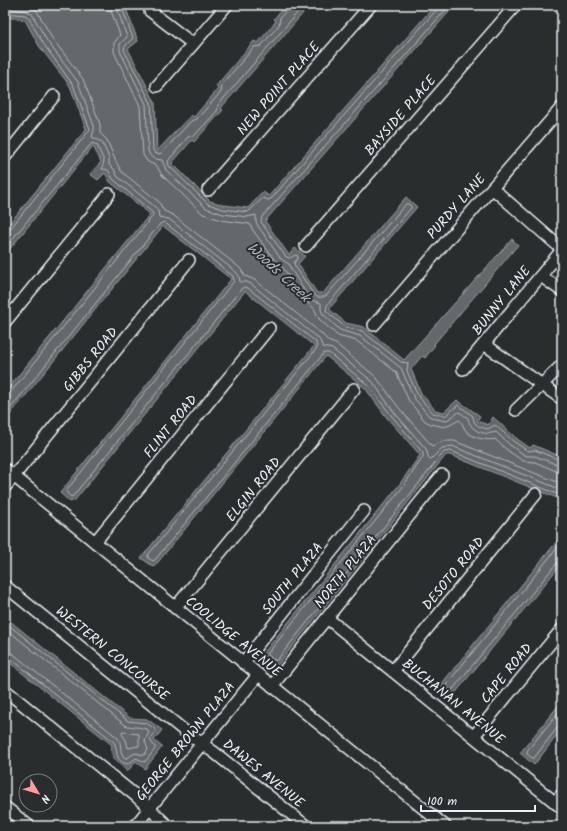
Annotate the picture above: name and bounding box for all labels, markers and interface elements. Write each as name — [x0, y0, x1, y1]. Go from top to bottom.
street label: NEW POINT PLACE — [232, 36, 326, 140]
street label: BAYSIDE PLACE — [360, 70, 443, 161]
street label: PURDY LANE — [422, 168, 492, 244]
water label: Woods Creek — [241, 237, 317, 310]
street label: BUNNY LANE — [467, 261, 537, 340]
street label: GIBBS ROAD — [58, 322, 124, 397]
street label: FLINT ROAD — [138, 390, 203, 463]
street label: ELGIN ROAD — [221, 452, 287, 527]
street label: NORTH PLAZA — [309, 530, 383, 613]
street label: DESOTO ROAD — [417, 532, 490, 615]
street label: SOUTH PLAZA — [257, 538, 329, 620]
street label: COOLIDGE AVENUE — [180, 591, 287, 683]
street label: WESTERN CONCOURSE — [51, 601, 175, 707]
street label: CAPE ROAD — [475, 638, 538, 709]
street label: BUCHANAN AVENUE — [397, 653, 510, 751]
street label: GEORGE BROWN PLAZA — [130, 677, 241, 806]
street label: DAWES AVENUE — [218, 734, 310, 814]
north arrow — [18, 773, 58, 813]
scale bar — [421, 787, 535, 813]
text: N — [36, 790, 54, 807]
text: 100 m — [427, 792, 458, 811]

